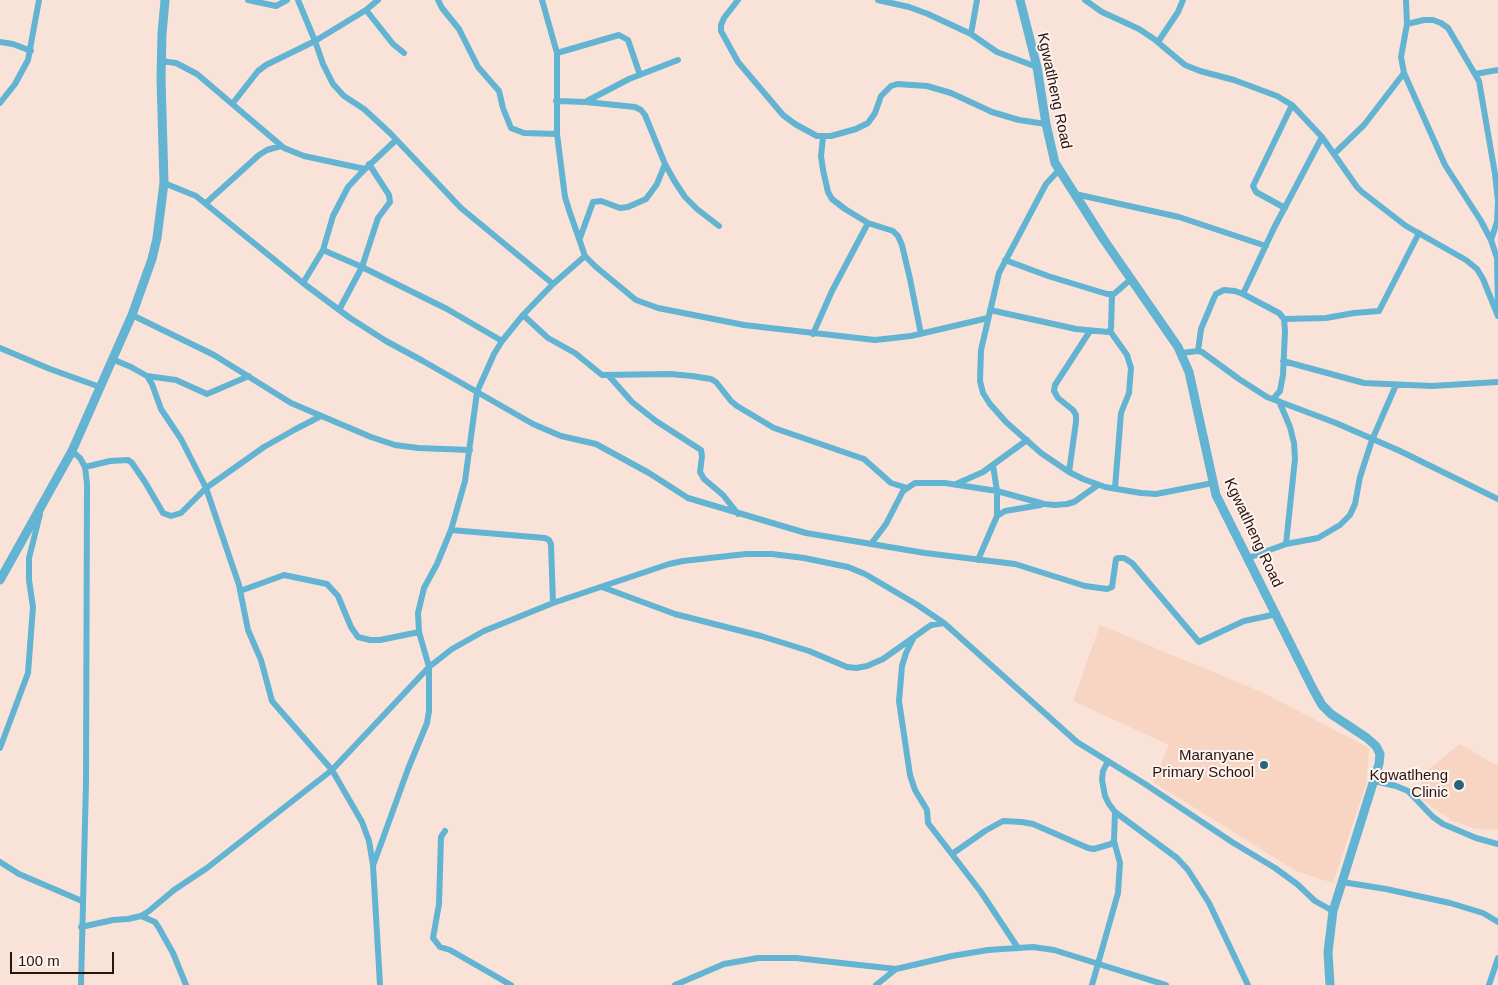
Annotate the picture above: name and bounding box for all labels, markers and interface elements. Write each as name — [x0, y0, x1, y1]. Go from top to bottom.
street label: Kgwatlheng Road — [1033, 31, 1075, 151]
street label: Kgwatlheng Road — [1220, 476, 1286, 590]
place label: Maranyane Primary School — [1152, 747, 1254, 782]
marker: Maranyane Primary School — [1258, 759, 1270, 771]
place label: Kgwatlheng Clinic — [1370, 767, 1448, 802]
marker: Kgwatlheng Clinic — [1452, 778, 1466, 792]
scale bar — [12, 942, 116, 974]
text: 100 m — [18, 952, 60, 969]

